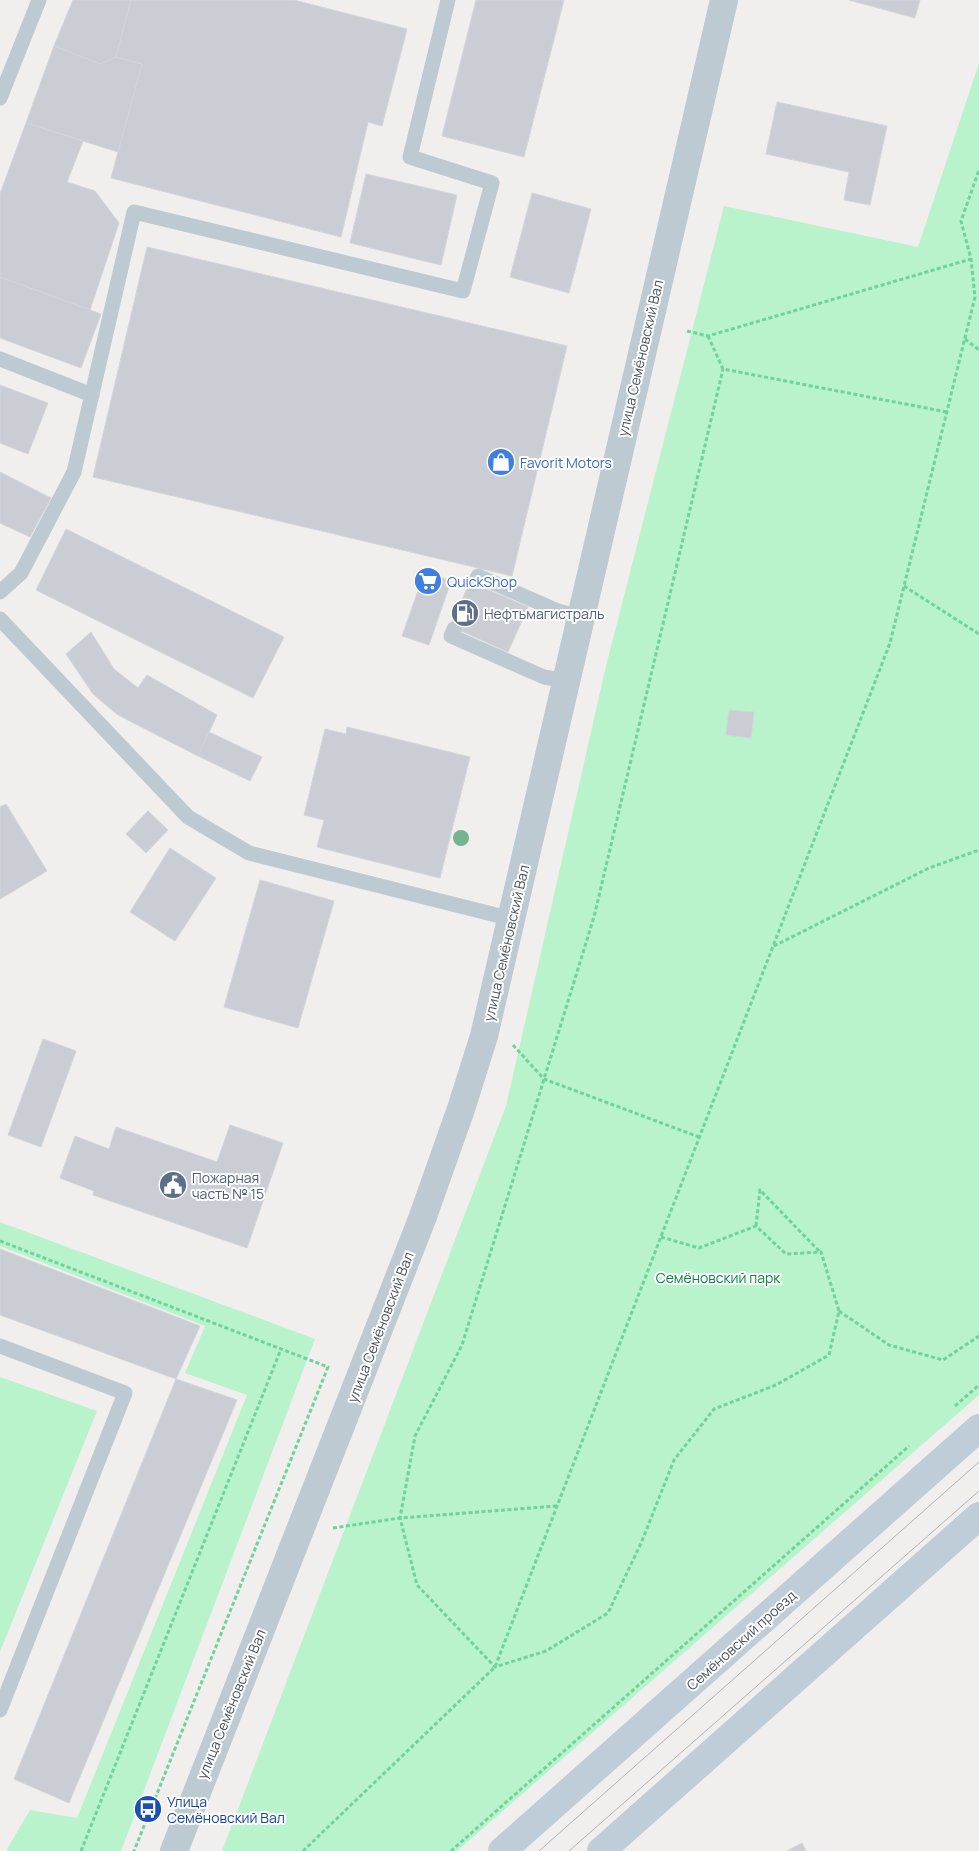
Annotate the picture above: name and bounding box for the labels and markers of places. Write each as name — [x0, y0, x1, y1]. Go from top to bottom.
shop icon: Favorit Motors — [486, 447, 516, 477]
place label: Favorit Motors — [520, 453, 612, 472]
supermarket icon: QuickShop — [413, 566, 443, 596]
place label: QuickShop — [447, 572, 517, 591]
fuel station icon: Нефтьмагистраль — [450, 598, 480, 628]
place label: Нефтьмагистраль — [484, 604, 604, 623]
place label: Пожарная часть № 15 — [192, 1168, 264, 1203]
public building icon: Пожарная часть № 15 — [158, 1170, 188, 1200]
place label: Улица Семёновский Вал — [167, 1792, 285, 1827]
bus stop icon: Улица Семёновский Вал — [133, 1794, 163, 1824]

